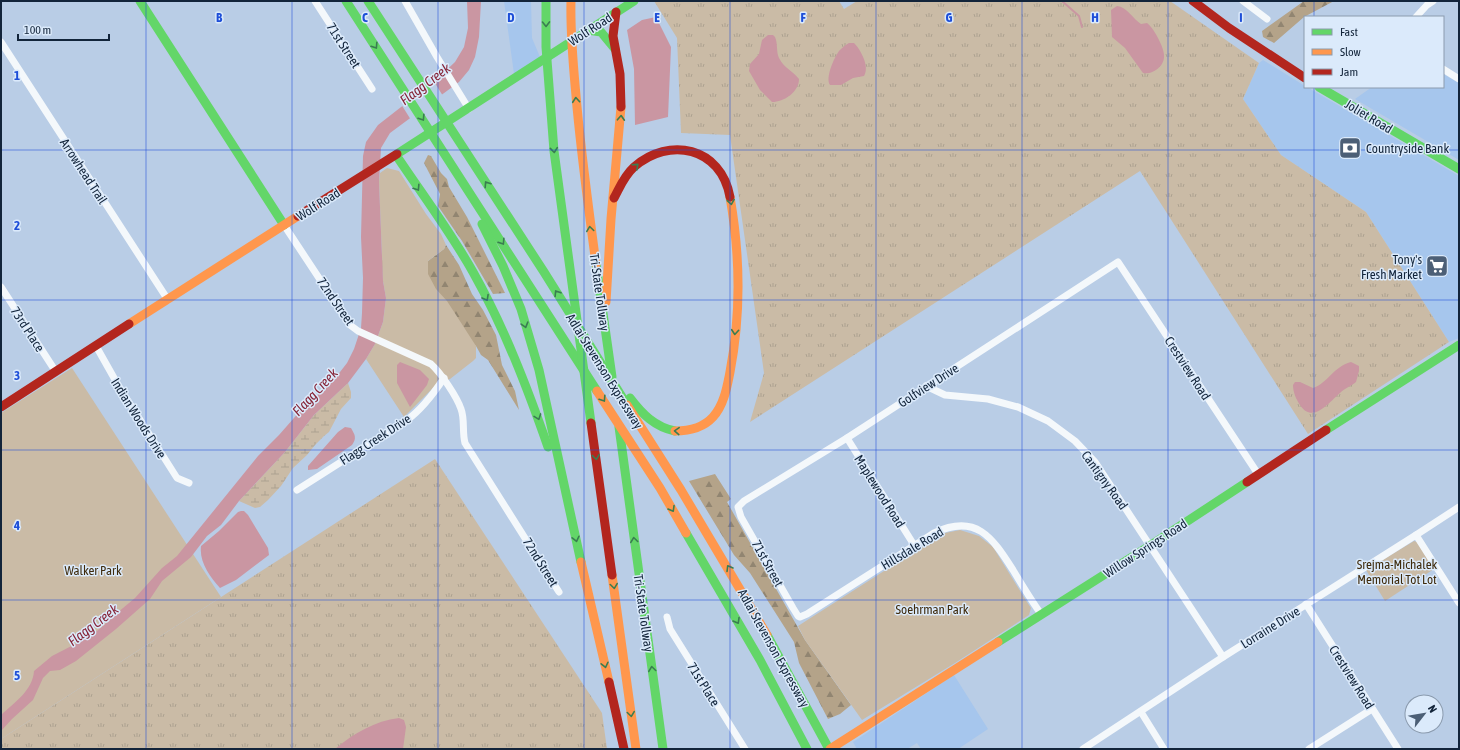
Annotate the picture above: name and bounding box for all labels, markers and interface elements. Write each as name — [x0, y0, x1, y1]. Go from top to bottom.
text: B — [216, 10, 223, 25]
text: C — [362, 10, 368, 25]
text: D — [507, 10, 515, 25]
street label: Wolf Road — [566, 10, 615, 49]
text: E — [654, 10, 660, 25]
text: F — [800, 10, 806, 25]
text: G — [946, 10, 953, 25]
text: H — [1091, 10, 1099, 25]
text: I — [1239, 10, 1243, 25]
scale bar — [18, 16, 109, 42]
legend — [1304, 16, 1444, 88]
street label: 71st Street — [323, 20, 364, 71]
one-way arrow — [542, 21, 550, 27]
text: 100 m — [24, 23, 51, 37]
text: Fast — [1340, 25, 1358, 39]
one-way arrow — [370, 41, 377, 48]
text: Slow — [1340, 45, 1361, 59]
water label: Flagg Creek — [397, 59, 454, 108]
text: Jam — [1340, 65, 1358, 79]
text: 1 — [14, 68, 20, 83]
street label: Joliet Road — [1342, 96, 1395, 136]
one-way arrow — [572, 97, 581, 103]
one-way arrow — [417, 114, 425, 121]
one-way arrow — [616, 115, 625, 121]
bank icon: Countryside Bank — [1337, 135, 1363, 161]
street label: Arrowhead Trail — [57, 136, 111, 207]
place label: Countryside Bank — [1366, 141, 1449, 156]
one-way arrow — [549, 147, 558, 153]
one-way arrow — [631, 164, 638, 171]
one-way arrow — [484, 181, 492, 188]
one-way arrow — [412, 184, 420, 191]
street label: Wolf Road — [294, 185, 343, 224]
one-way arrow — [726, 199, 735, 205]
text: 2 — [14, 218, 20, 233]
one-way arrow — [586, 226, 595, 232]
one-way arrow — [497, 238, 504, 245]
street label: Tri-State Tollway — [587, 252, 612, 333]
place label: Tony's Fresh Market — [1361, 252, 1422, 282]
supermarket icon: Tony's Fresh Market — [1424, 253, 1450, 279]
street label: 72nd Street — [314, 274, 358, 328]
one-way arrow — [554, 290, 562, 297]
one-way arrow — [482, 294, 489, 301]
street label: 73rd Place — [8, 304, 48, 355]
street label: Adlai Stevenson Expressway — [563, 311, 646, 432]
one-way arrow — [520, 321, 529, 328]
one-way arrow — [731, 329, 740, 335]
street label: Crestview Road — [1162, 334, 1214, 403]
street label: Golfview Drive — [895, 360, 961, 410]
water label: Flagg Creek — [289, 364, 342, 419]
text: 3 — [14, 368, 20, 383]
street label: Indian Woods Drive — [108, 375, 169, 461]
one-way arrow — [598, 395, 605, 402]
street label: Flagg Creek Drive — [337, 411, 414, 468]
one-way arrow — [533, 414, 541, 421]
one-way arrow — [674, 427, 680, 435]
street label: Cantigny Road — [1078, 448, 1131, 513]
street label: Maplewood Road — [851, 452, 908, 530]
one-way arrow — [591, 454, 600, 460]
one-way arrow — [668, 505, 675, 512]
street label: Willow Springs Road — [1101, 516, 1190, 581]
text: 4 — [13, 518, 20, 533]
street label: Hillsdale Road — [878, 524, 946, 573]
street label: 72nd Street — [520, 535, 562, 590]
one-way arrow — [571, 536, 579, 542]
one-way arrow — [630, 537, 639, 543]
street label: 71st Street — [749, 537, 787, 589]
park label: Srejma-Michalek Memorial Tot Lot — [1357, 557, 1438, 587]
park label: Walker Park — [64, 563, 122, 578]
one-way arrow — [726, 565, 733, 572]
street label: Tri-State Tollway — [631, 573, 656, 654]
one-way arrow — [609, 583, 618, 589]
street label: Adlai Stevenson Expressway — [735, 587, 813, 710]
water label: Flagg Creek — [65, 600, 122, 649]
park label: Soehrman Park — [896, 602, 969, 617]
street label: Lorraine Drive — [1238, 603, 1303, 651]
one-way arrow — [733, 617, 740, 624]
street label: Crestview Road — [1326, 643, 1377, 712]
street label: 71st Place — [684, 660, 723, 709]
one-way arrow — [600, 662, 609, 669]
one-way arrow — [648, 666, 657, 672]
text: 5 — [14, 668, 20, 683]
north arrow — [1404, 694, 1444, 734]
text: N — [1426, 703, 1439, 715]
one-way arrow — [626, 711, 635, 717]

